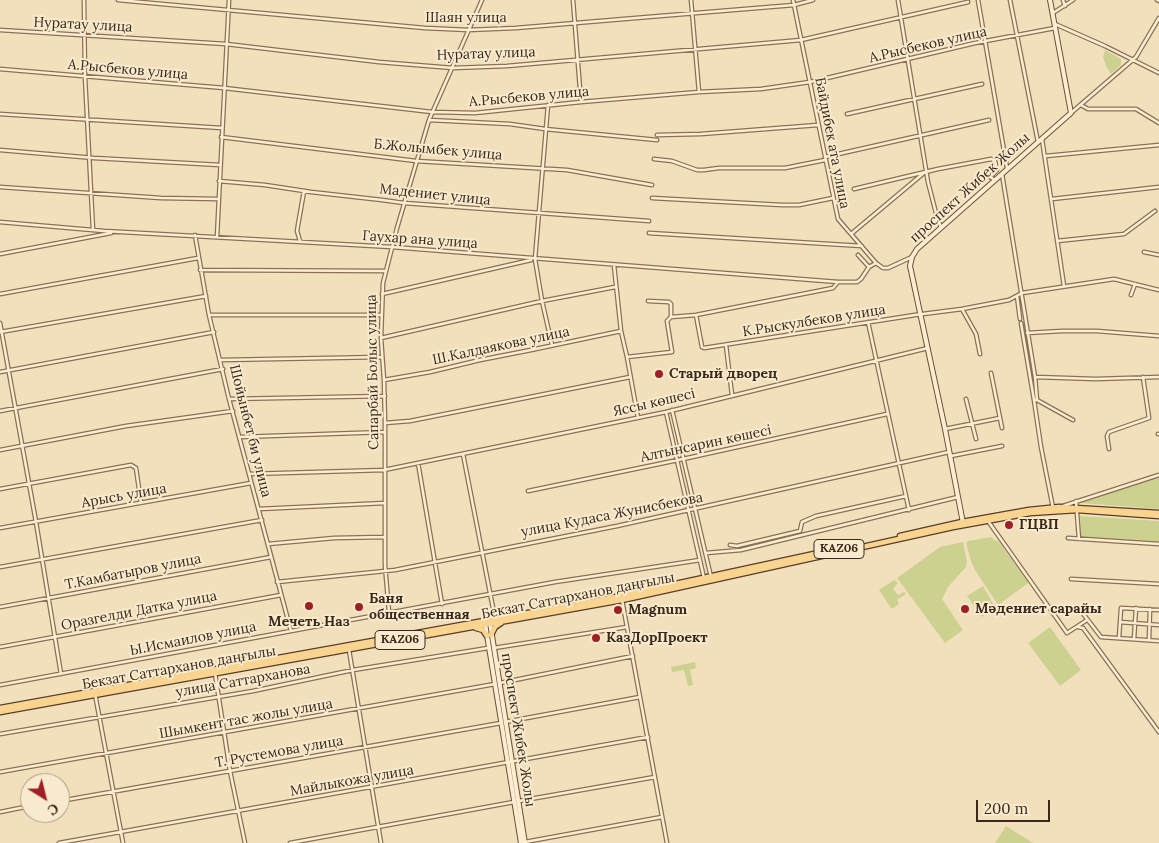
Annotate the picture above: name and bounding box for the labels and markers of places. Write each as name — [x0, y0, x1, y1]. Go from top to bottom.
place label: Старый дворец — [669, 366, 778, 382]
marker: Старый дворец — [653, 368, 665, 380]
place label: ГЦВП — [1019, 517, 1059, 533]
marker: ГЦВП — [1003, 519, 1015, 531]
place label: Баня общественная — [369, 591, 470, 624]
marker: Мечеть Наз — [303, 600, 315, 612]
marker: Баня общественная — [353, 601, 365, 613]
place label: Мәдениет сарайы — [975, 601, 1102, 617]
place label: Magnum — [628, 602, 687, 618]
marker: Мәдениет сарайы — [959, 603, 971, 615]
marker: Magnum — [612, 604, 624, 616]
place label: Мечеть Наз — [268, 614, 350, 630]
place label: КазДорПроект — [606, 630, 708, 646]
marker: КазДорПроект — [590, 632, 602, 644]

